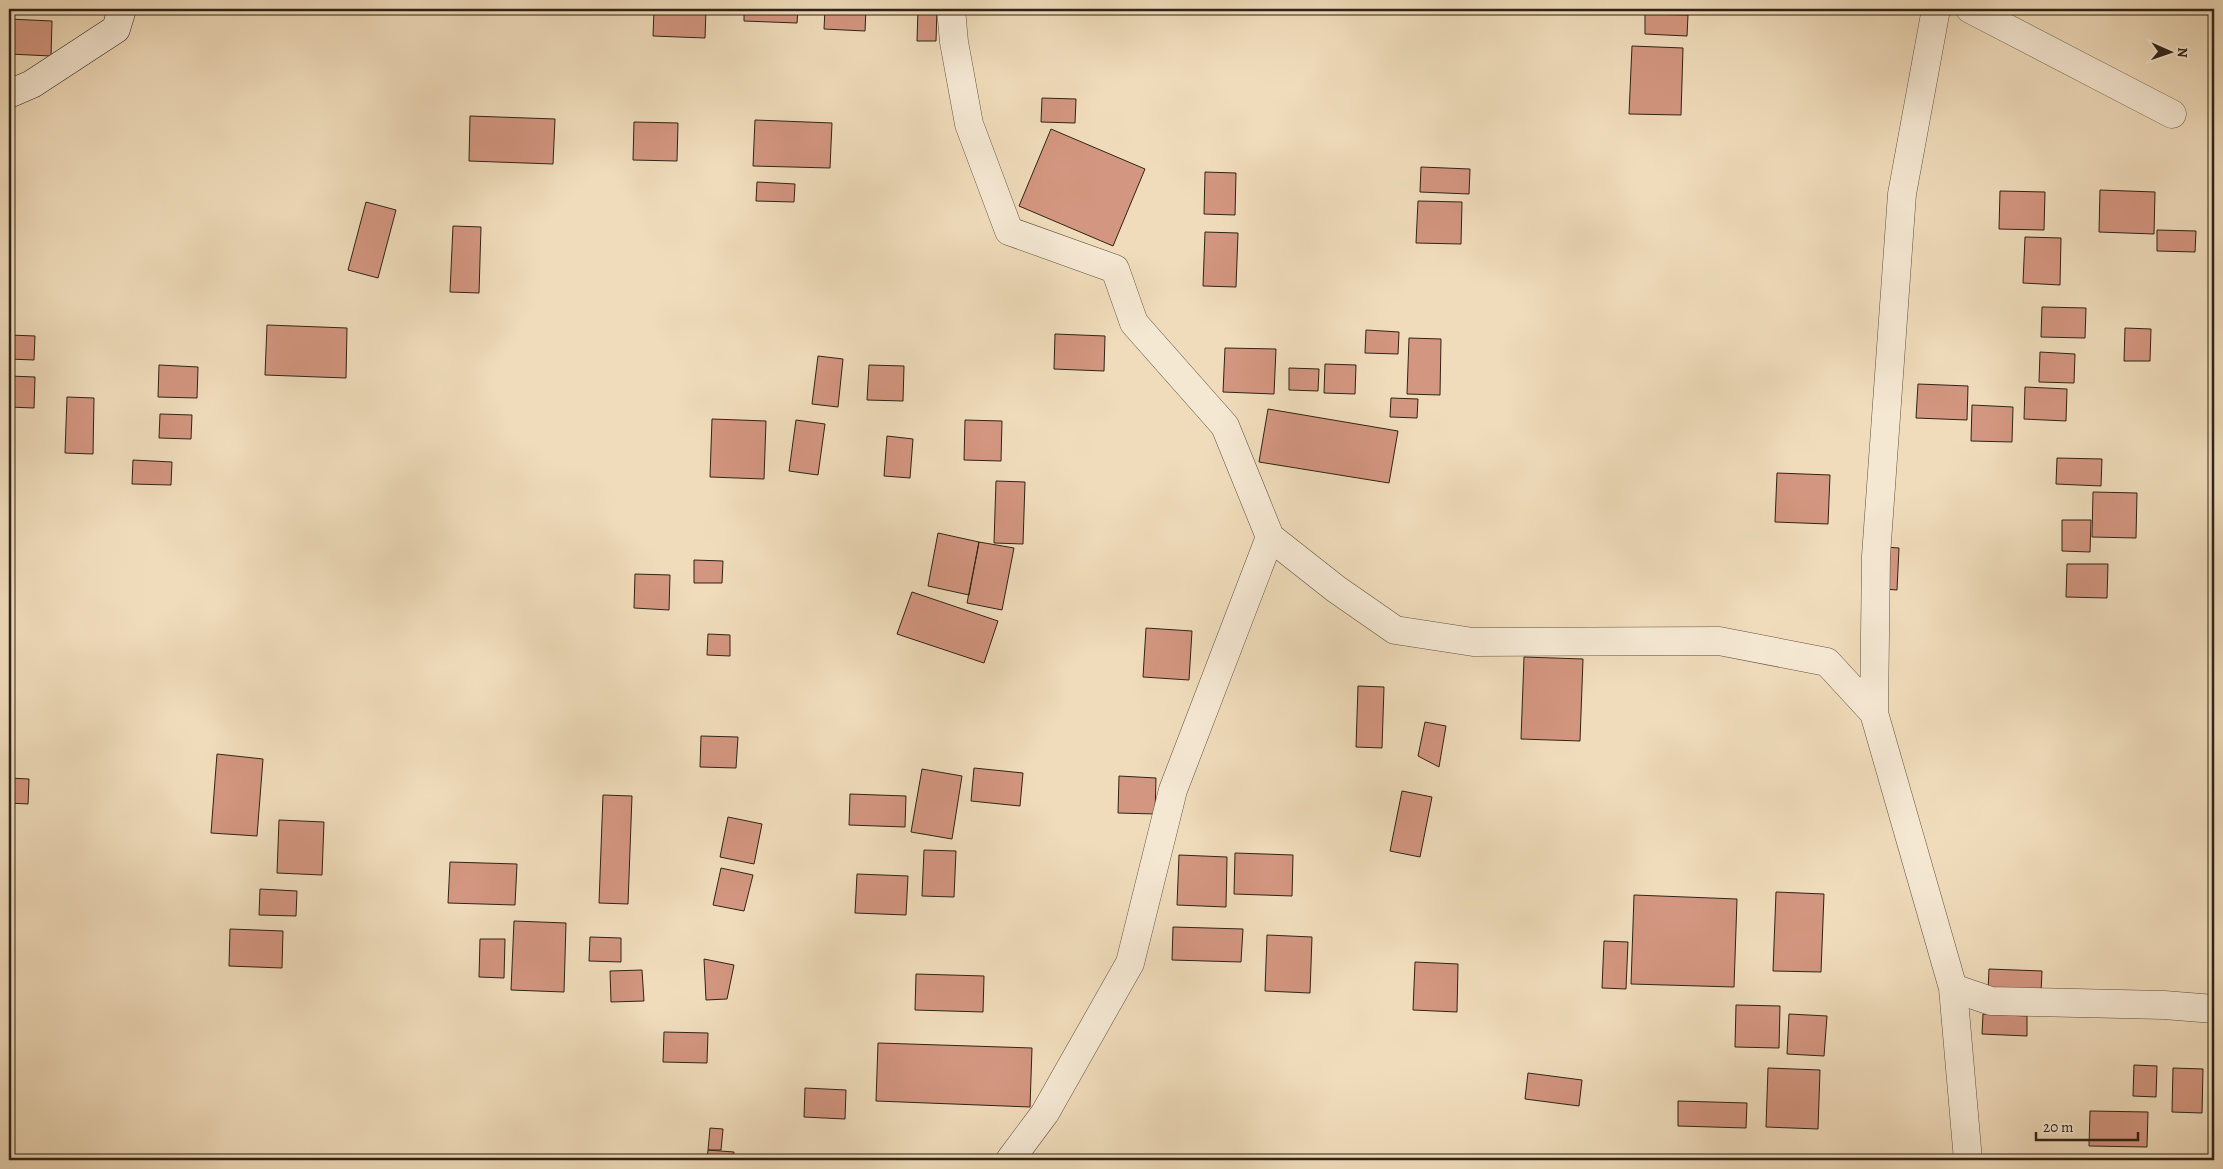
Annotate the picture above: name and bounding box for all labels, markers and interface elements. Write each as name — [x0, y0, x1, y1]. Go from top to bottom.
north arrow — [2146, 28, 2196, 78]
text: N — [2173, 47, 2192, 58]
scale bar — [2036, 1109, 2138, 1141]
text: 20 m — [2043, 1117, 2074, 1137]

